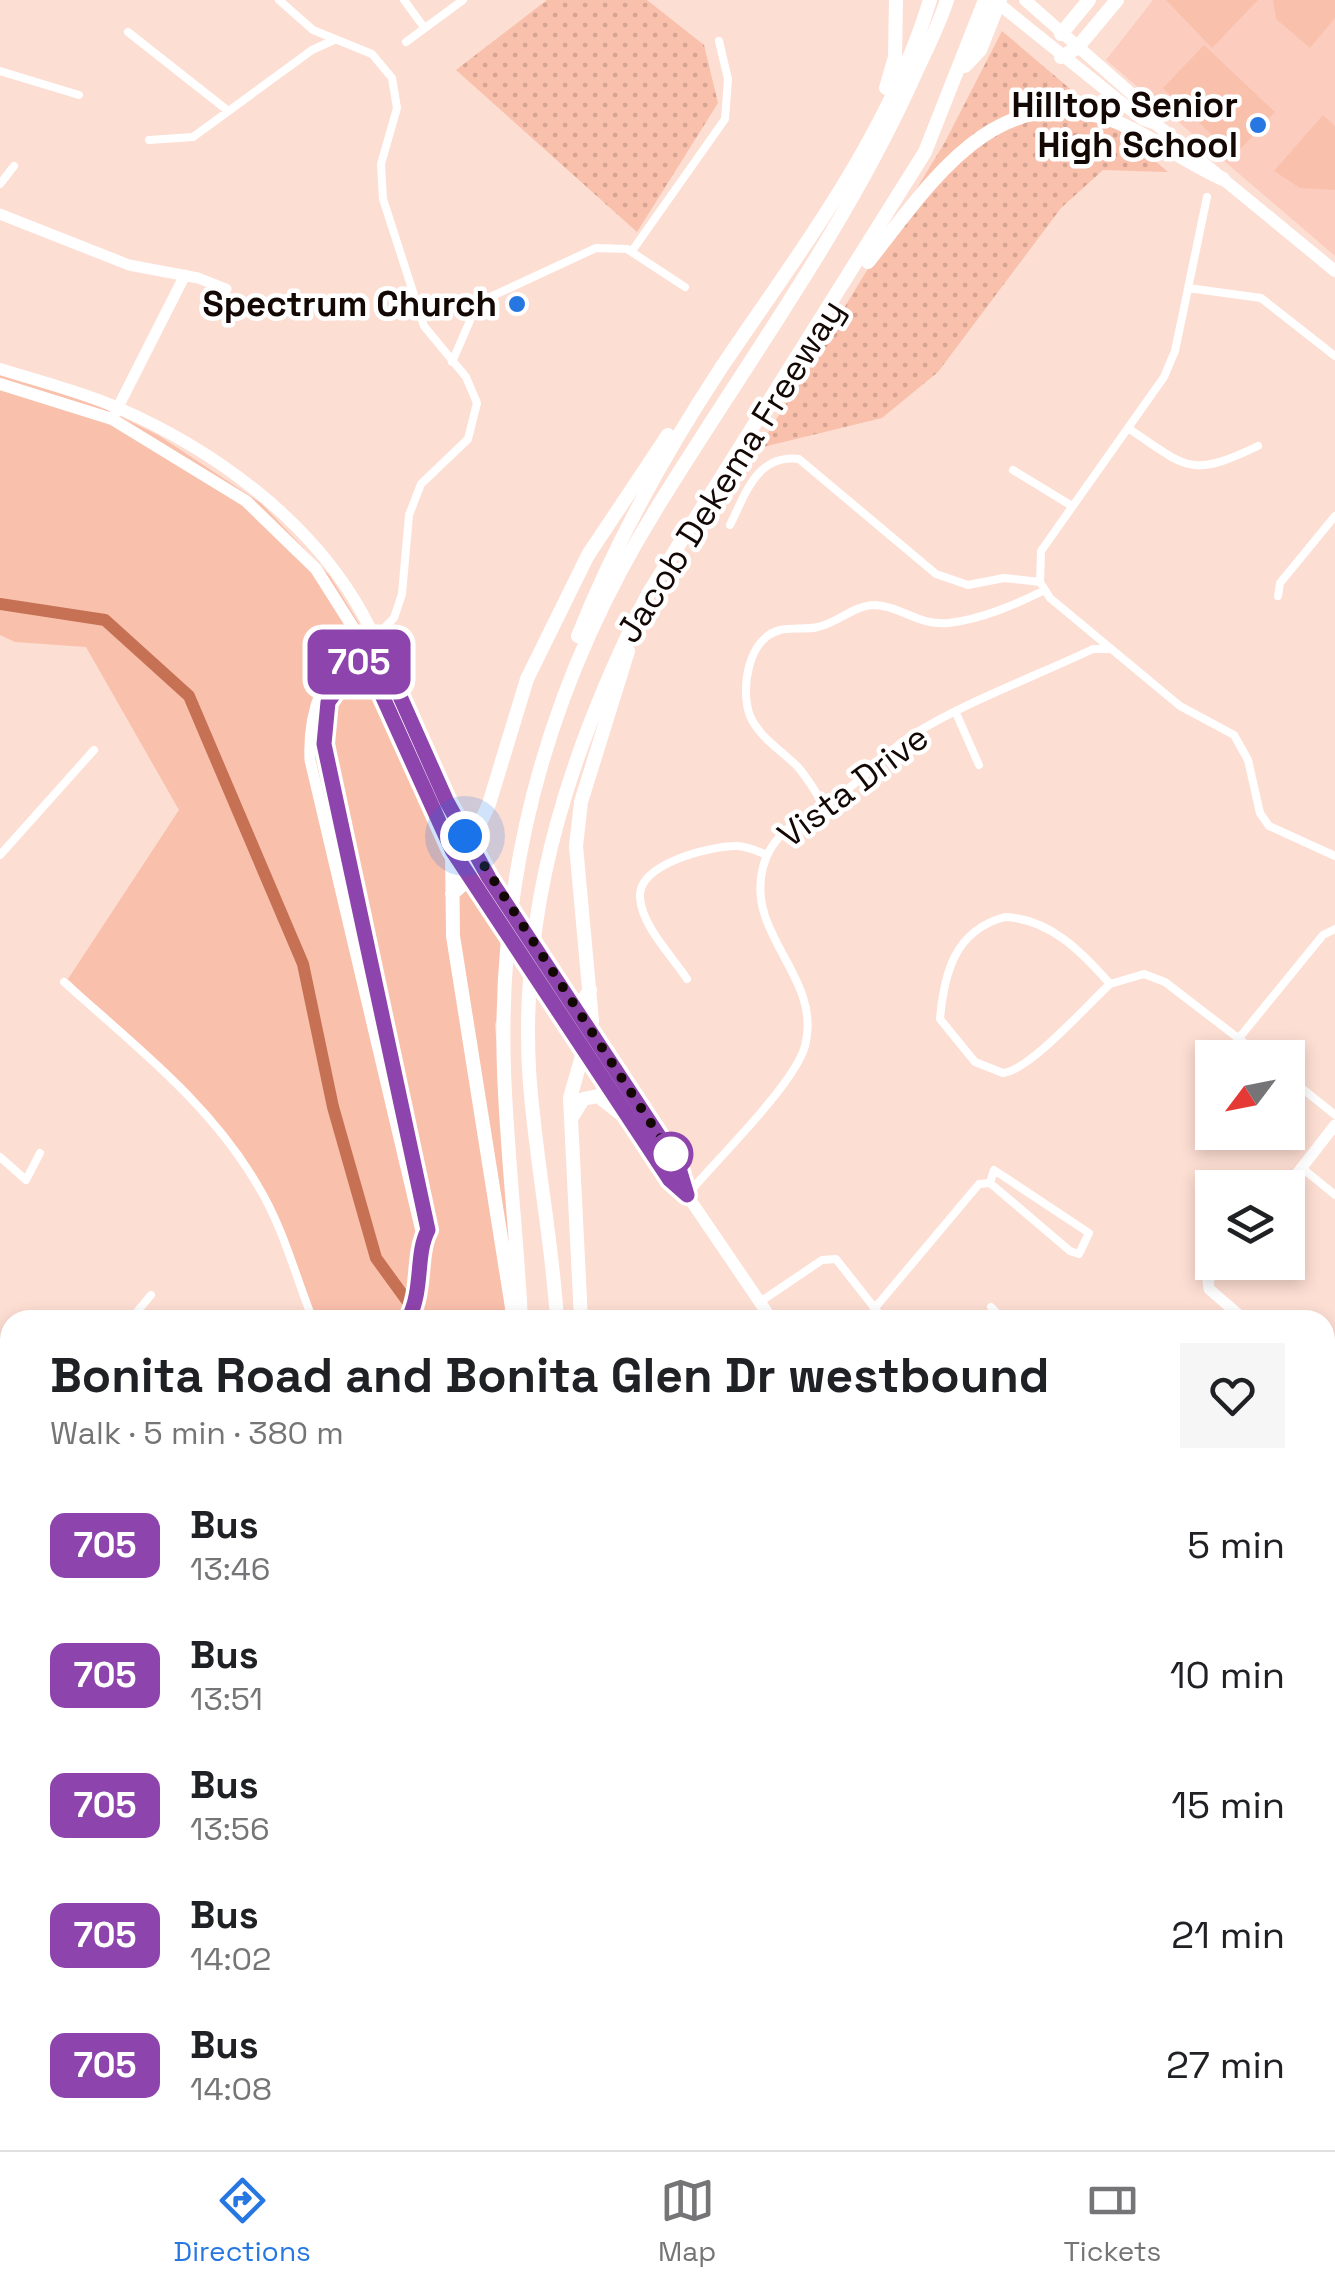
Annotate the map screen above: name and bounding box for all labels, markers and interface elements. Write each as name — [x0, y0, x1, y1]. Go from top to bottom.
place label: Hilltop Senior High School — [1012, 83, 1238, 167]
marker: Hilltop Senior High School — [1247, 114, 1269, 136]
place label: Spectrum Church — [202, 282, 497, 326]
street label: Jacob Dekema Freeway — [606, 291, 854, 651]
marker: Spectrum Church — [506, 293, 528, 315]
line badge: 705 — [302, 630, 416, 694]
text: 705 — [328, 640, 390, 684]
street label: Vista Drive — [769, 715, 937, 857]
your location — [440, 811, 490, 861]
north arrow — [1195, 1040, 1305, 1150]
map controls — [1195, 1040, 1305, 1280]
unlabelled marker — [650, 1133, 692, 1175]
button: layers — [1195, 1170, 1305, 1280]
button: heart — [1180, 1343, 1285, 1448]
text: Bonita Road and Bonita Glen Dr westbound — [50, 1345, 1049, 1406]
text: Walk · 5 min · 380 m — [50, 1413, 344, 1453]
text: Bus — [190, 1501, 259, 1549]
text: 5 min — [1187, 1521, 1285, 1569]
text: 705 — [74, 1523, 136, 1567]
text: 13:46 — [190, 1549, 270, 1589]
text: Bus — [190, 1631, 259, 1679]
text: 10 min — [1170, 1651, 1285, 1699]
text: 705 — [74, 1653, 136, 1697]
text: 13:51 — [190, 1679, 263, 1719]
text: Bus — [190, 1761, 259, 1809]
text: 15 min — [1171, 1781, 1285, 1829]
text: 705 — [74, 1783, 136, 1827]
text: 13:56 — [190, 1809, 270, 1849]
text: Bus — [190, 1891, 259, 1939]
text: 21 min — [1171, 1911, 1285, 1959]
text: 705 — [74, 1913, 136, 1957]
text: 14:02 — [190, 1939, 271, 1979]
text: Bus — [190, 2021, 259, 2069]
text: 27 min — [1166, 2041, 1285, 2089]
text: 705 — [74, 2043, 136, 2087]
text: 14:08 — [190, 2069, 272, 2109]
tab: Directions — [174, 2173, 311, 2269]
tab: Map — [658, 2173, 716, 2269]
tab: Tickets — [1064, 2173, 1161, 2269]

